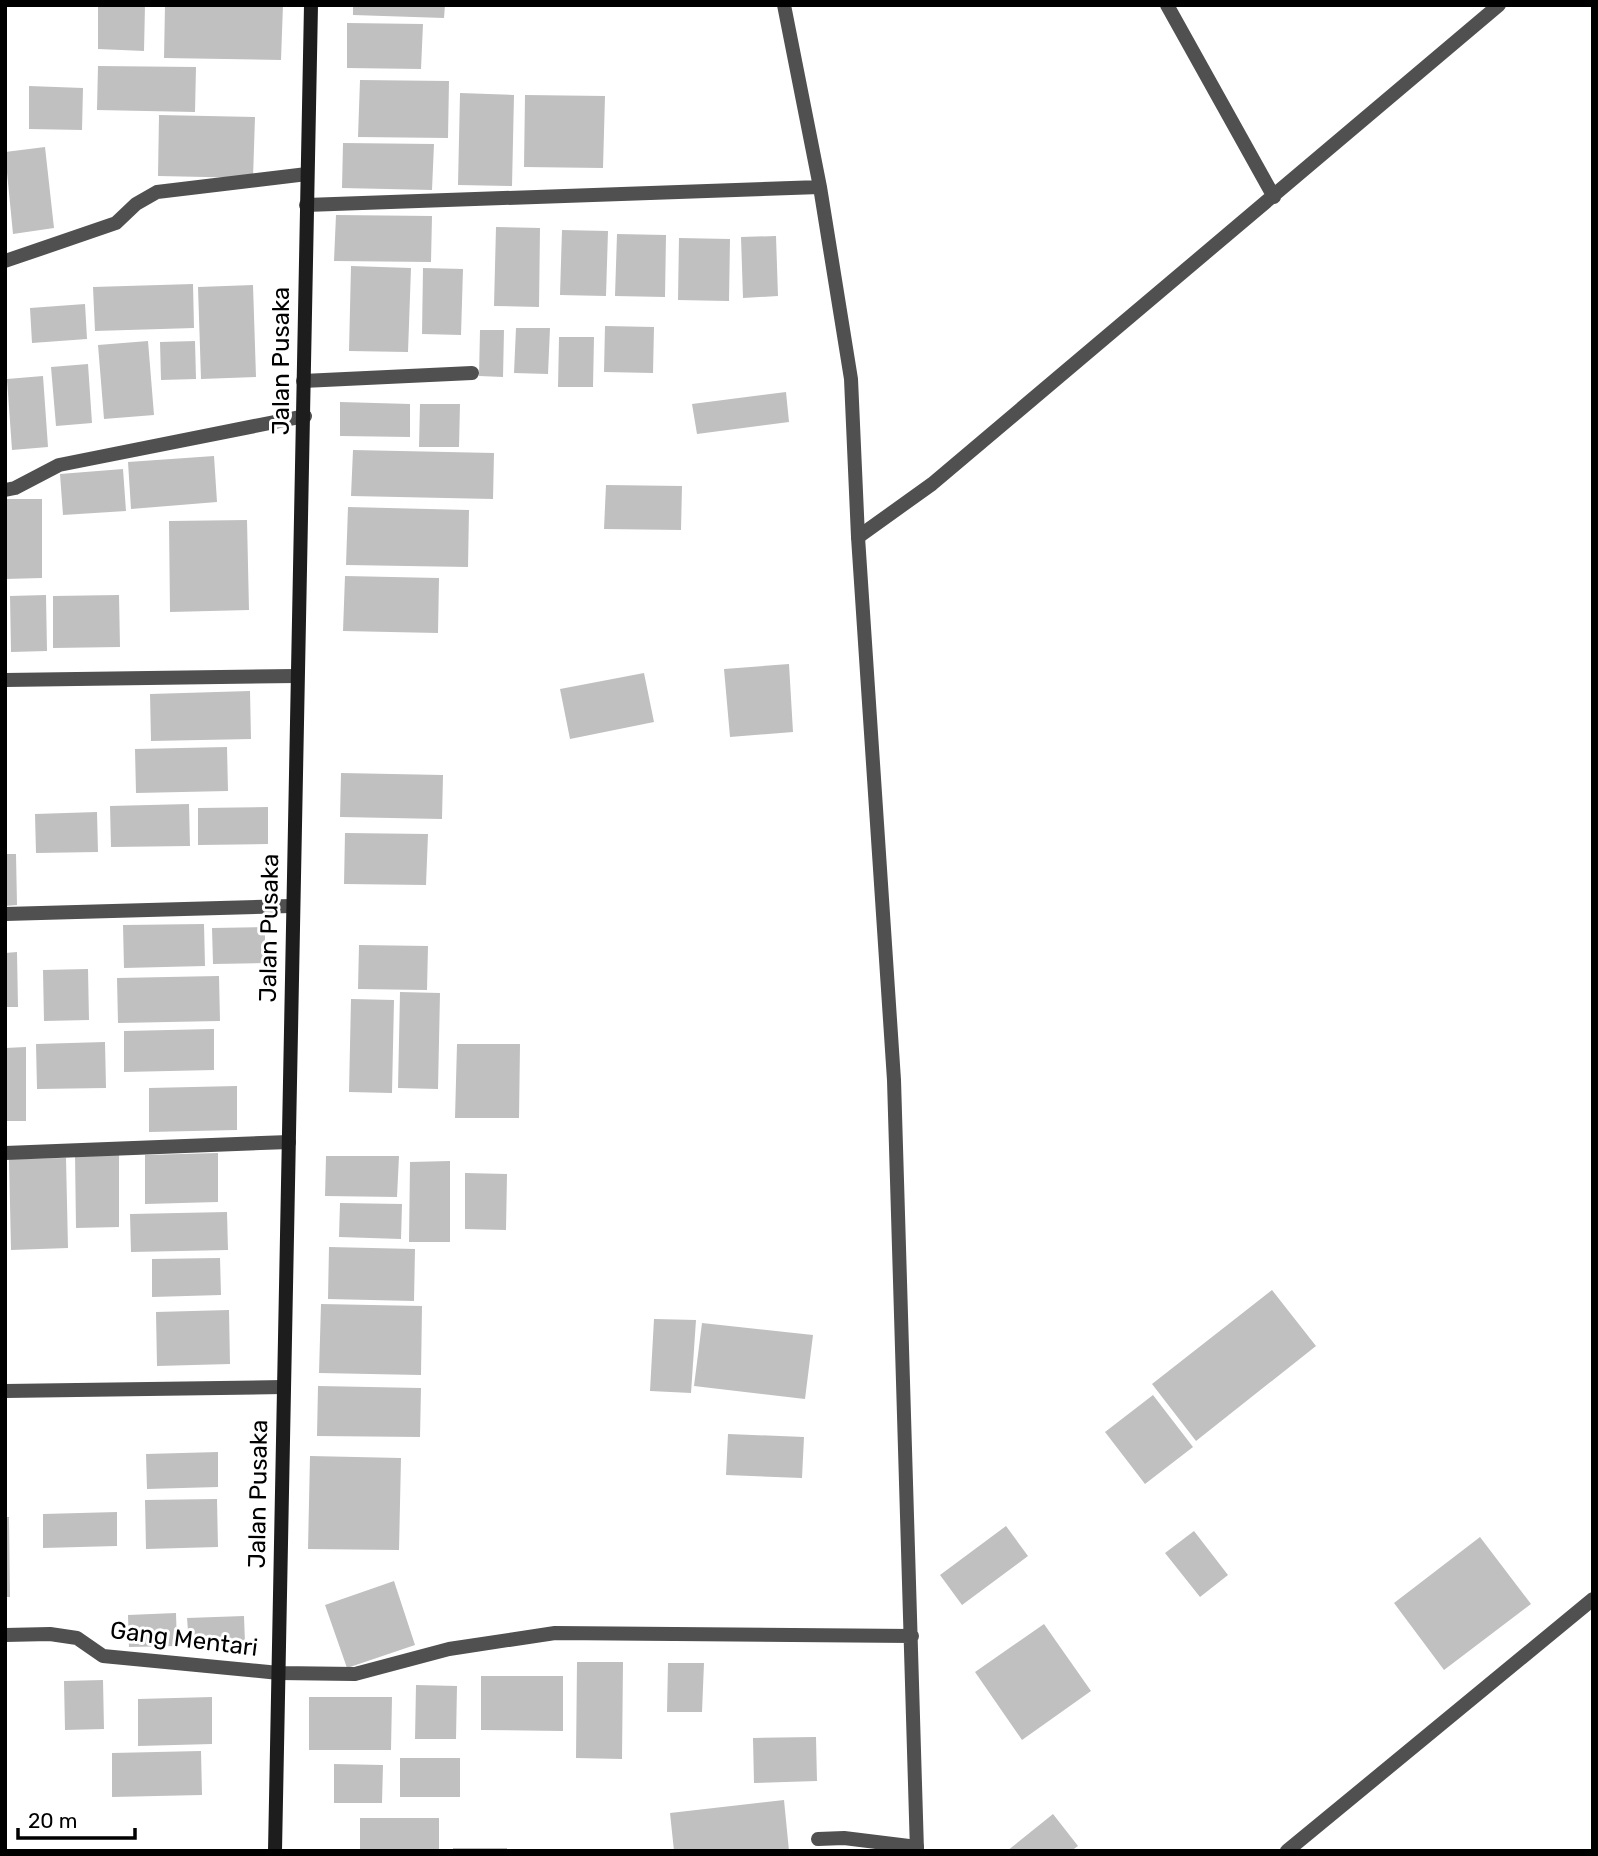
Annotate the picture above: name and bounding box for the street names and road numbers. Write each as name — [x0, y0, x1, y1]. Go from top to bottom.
street label: Jalan Pusaka — [267, 287, 295, 435]
street label: Jalan Pusaka — [254, 853, 284, 1003]
street label: Jalan Pusaka — [243, 1419, 273, 1569]
street label: Gang Mentari — [108, 1616, 260, 1662]

